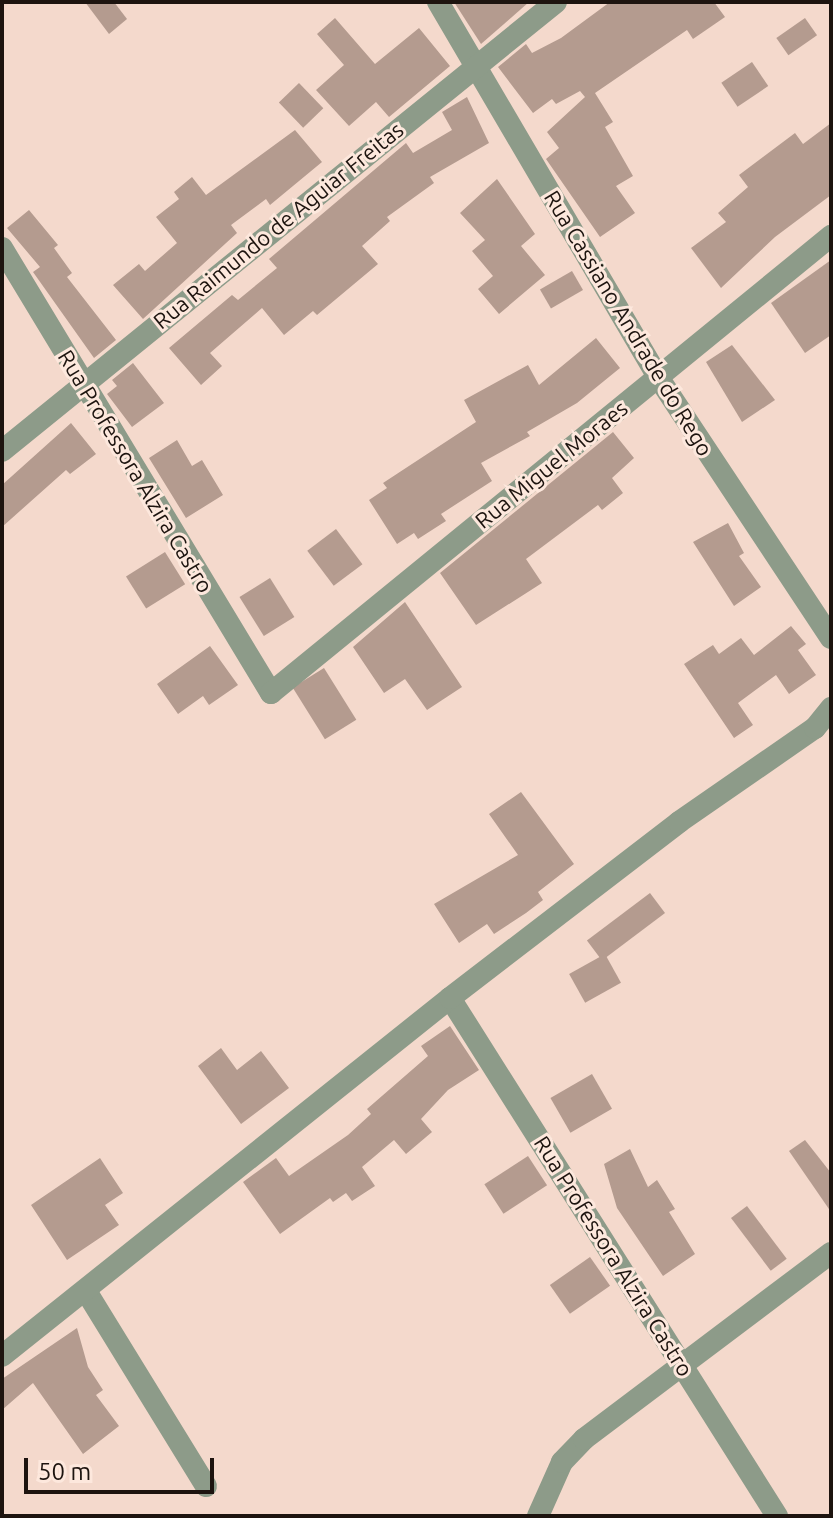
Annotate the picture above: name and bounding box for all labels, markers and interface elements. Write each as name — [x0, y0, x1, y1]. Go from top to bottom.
street label: Rua Raimundo de Aguiar Freitas — [148, 116, 408, 334]
street label: Rua Cassiano Andrade do Rego — [539, 185, 719, 461]
street label: Rua Professora Alzira Castro — [53, 345, 219, 597]
street label: Rua Miguel Moraes — [469, 394, 633, 534]
street label: Rua Professora Alzira Castro — [529, 1131, 699, 1381]
scale bar — [28, 1442, 218, 1492]
text: 50 m — [38, 1458, 91, 1485]

